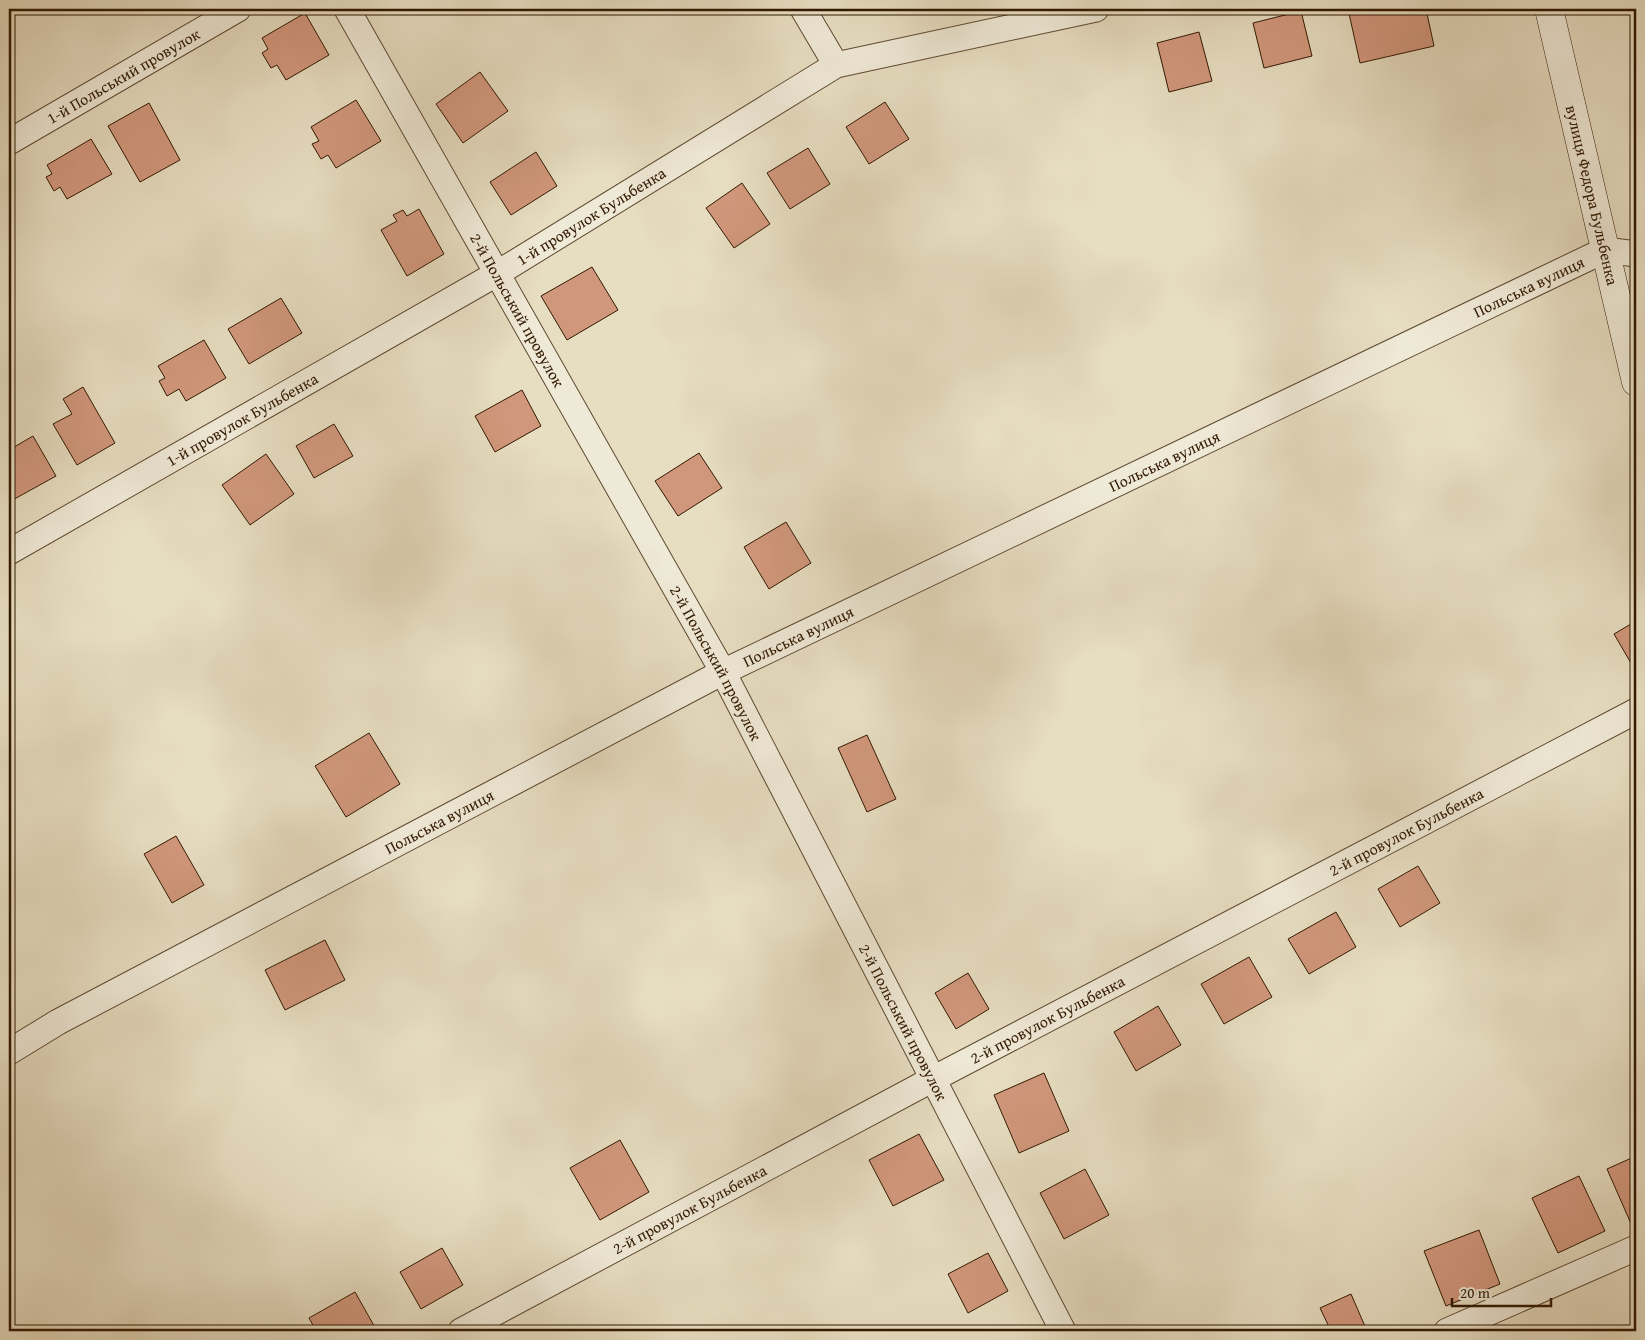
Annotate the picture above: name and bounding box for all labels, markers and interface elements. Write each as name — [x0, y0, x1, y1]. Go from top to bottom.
street label: 1-й Польський провулок — [42, 21, 205, 130]
street label: вулиця Федора Бульбенка — [1560, 103, 1625, 288]
street label: 1-й провулок Бульбенка — [511, 160, 671, 271]
street label: 2-й Польський провулок — [464, 228, 571, 392]
street label: Польська вулиця — [1469, 250, 1588, 323]
street label: 1-й провулок Бульбенка — [161, 366, 323, 472]
street label: Польська вулиця — [1105, 424, 1224, 498]
street label: 2-й Польський провулок — [664, 581, 769, 745]
street label: Польська вулиця — [738, 599, 857, 673]
street label: 2-й провулок Бульбенка — [1324, 781, 1488, 882]
street label: Польська вулиця — [380, 783, 498, 860]
street label: 2-й Польський провулок — [853, 939, 954, 1105]
street label: 2-й провулок Бульбенка — [966, 969, 1129, 1070]
street label: 2-й провулок Бульбенка — [608, 1158, 771, 1260]
scale bar — [1452, 1275, 1551, 1307]
text: 20 m — [1460, 1282, 1491, 1303]

